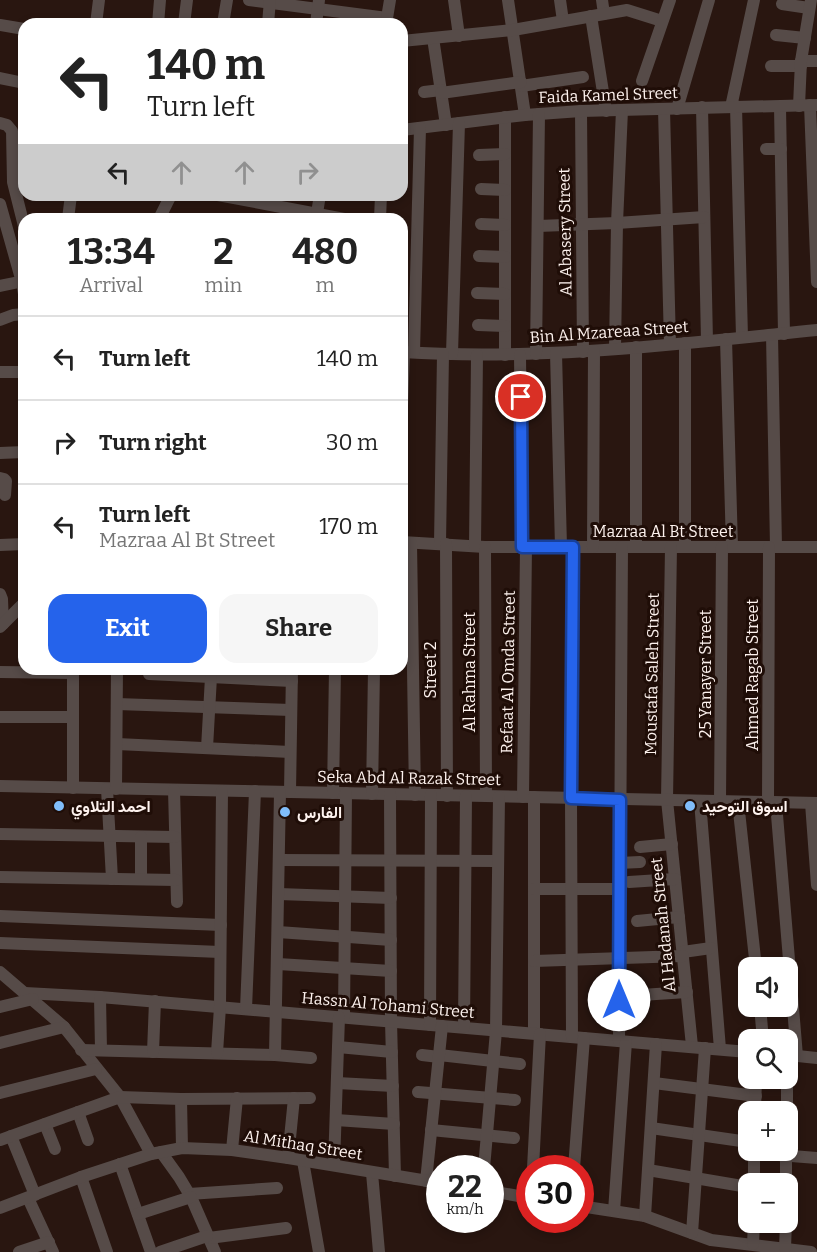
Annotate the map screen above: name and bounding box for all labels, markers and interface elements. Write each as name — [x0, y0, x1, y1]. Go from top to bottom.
text: 140 m — [147, 40, 265, 90]
icon: left — [48, 42, 126, 120]
street label: Faida Kamel Street — [538, 83, 678, 107]
text: Turn left — [147, 91, 255, 123]
icon: left — [102, 156, 135, 189]
icon: ahead — [165, 156, 198, 189]
icon: ahead — [228, 156, 261, 189]
icon: right — [291, 156, 324, 189]
street label: Al Abasery Street — [554, 167, 576, 296]
text: 13:34 — [68, 230, 155, 274]
text: 2 — [213, 230, 234, 274]
text: 480 — [292, 230, 358, 274]
text: Arrival — [80, 273, 143, 297]
text: min — [205, 273, 242, 297]
text: m — [316, 273, 335, 297]
street label: Bin Al Mzareaa Street — [529, 317, 689, 347]
icon: left — [48, 342, 81, 375]
text: Turn left — [99, 345, 191, 372]
text: 140 m — [317, 345, 378, 372]
pin — [495, 371, 546, 422]
icon: arrive — [504, 380, 537, 413]
icon: right — [48, 426, 81, 459]
text: Turn right — [99, 429, 207, 456]
text: 30 m — [326, 429, 378, 456]
text: Turn left — [99, 501, 191, 528]
icon: left — [48, 510, 81, 543]
text: 170 m — [319, 513, 378, 540]
street label: Mazraa Al Bt Street — [593, 522, 734, 541]
text: Mazraa Al Bt Street — [99, 528, 275, 552]
street label: Refaat Al Omda Street — [497, 590, 519, 754]
street label: Moustafa Saleh Street — [641, 593, 663, 755]
button: Exit — [48, 594, 207, 663]
button: Share — [219, 594, 378, 663]
street label: Ahmed Ragab Street — [743, 599, 762, 751]
street label: 25 Yanayer Street — [696, 609, 715, 738]
street label: Al Rahma Street — [460, 612, 479, 732]
street label: Street 2 — [421, 641, 440, 699]
street label: Seka Abd Al Razak Street — [317, 767, 501, 789]
place label: احمد التلاوي — [71, 797, 151, 820]
place label: اسوق التوحيد — [702, 797, 788, 817]
marker: احمد التلاوي — [52, 799, 66, 813]
marker: اسوق التوحيد — [683, 799, 697, 813]
place label: الفارس — [297, 803, 342, 823]
marker: الفارس — [278, 805, 292, 819]
street label: Al Hadanah Street — [646, 856, 680, 993]
map controls — [738, 957, 798, 1233]
button: sound — [738, 957, 798, 1017]
position arrow — [587, 968, 651, 1032]
street label: Hassn Al Tohami Street — [301, 988, 476, 1022]
button: search — [738, 1029, 798, 1089]
button: + — [738, 1101, 798, 1161]
street label: Al Mithaq Street — [242, 1126, 364, 1164]
speed limit sign: 30 — [516, 1155, 594, 1233]
text: 22 — [448, 1169, 482, 1205]
button: − — [738, 1173, 798, 1233]
text: km/h — [446, 1200, 484, 1218]

